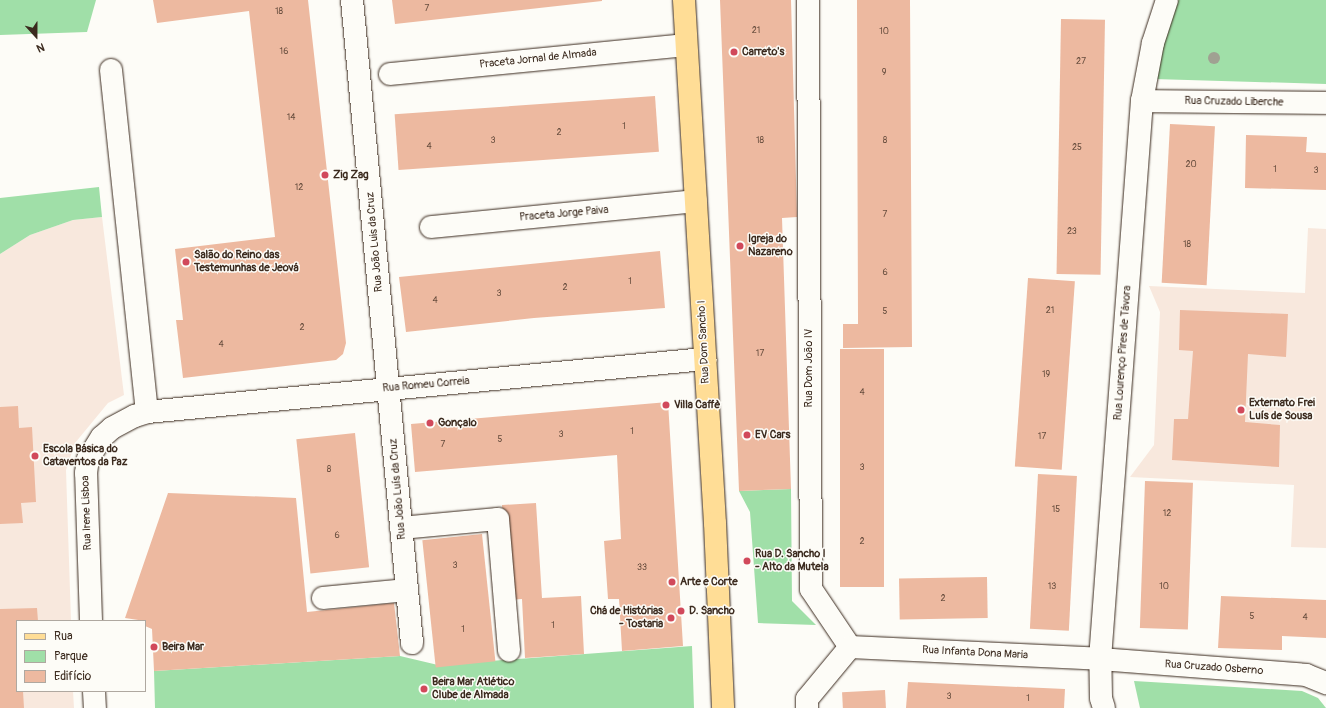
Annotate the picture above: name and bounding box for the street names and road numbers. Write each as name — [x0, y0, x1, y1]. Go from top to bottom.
street label: Praceta Jornal de Almada — [479, 46, 597, 72]
street label: Rua Cruzado Liberche — [1184, 95, 1284, 109]
street label: Rua João Luis da Cruz — [364, 191, 386, 293]
street label: Praceta Jorge Paiva — [519, 204, 609, 224]
street label: Rua Lourenço Pires de Távora — [1112, 285, 1134, 421]
street label: Rua Dom Sancho I — [695, 300, 713, 384]
street label: Rua Dom João IV — [802, 329, 816, 407]
street label: Rua Romeu Correia — [382, 375, 470, 395]
street label: Rua João Luís da Cruz — [387, 438, 409, 540]
street label: Rua Irene Lisboa — [79, 475, 95, 551]
street label: Rua Infanta Dona Maria — [922, 644, 1028, 662]
street label: Rua Cruzado Osberno — [1164, 658, 1264, 678]

